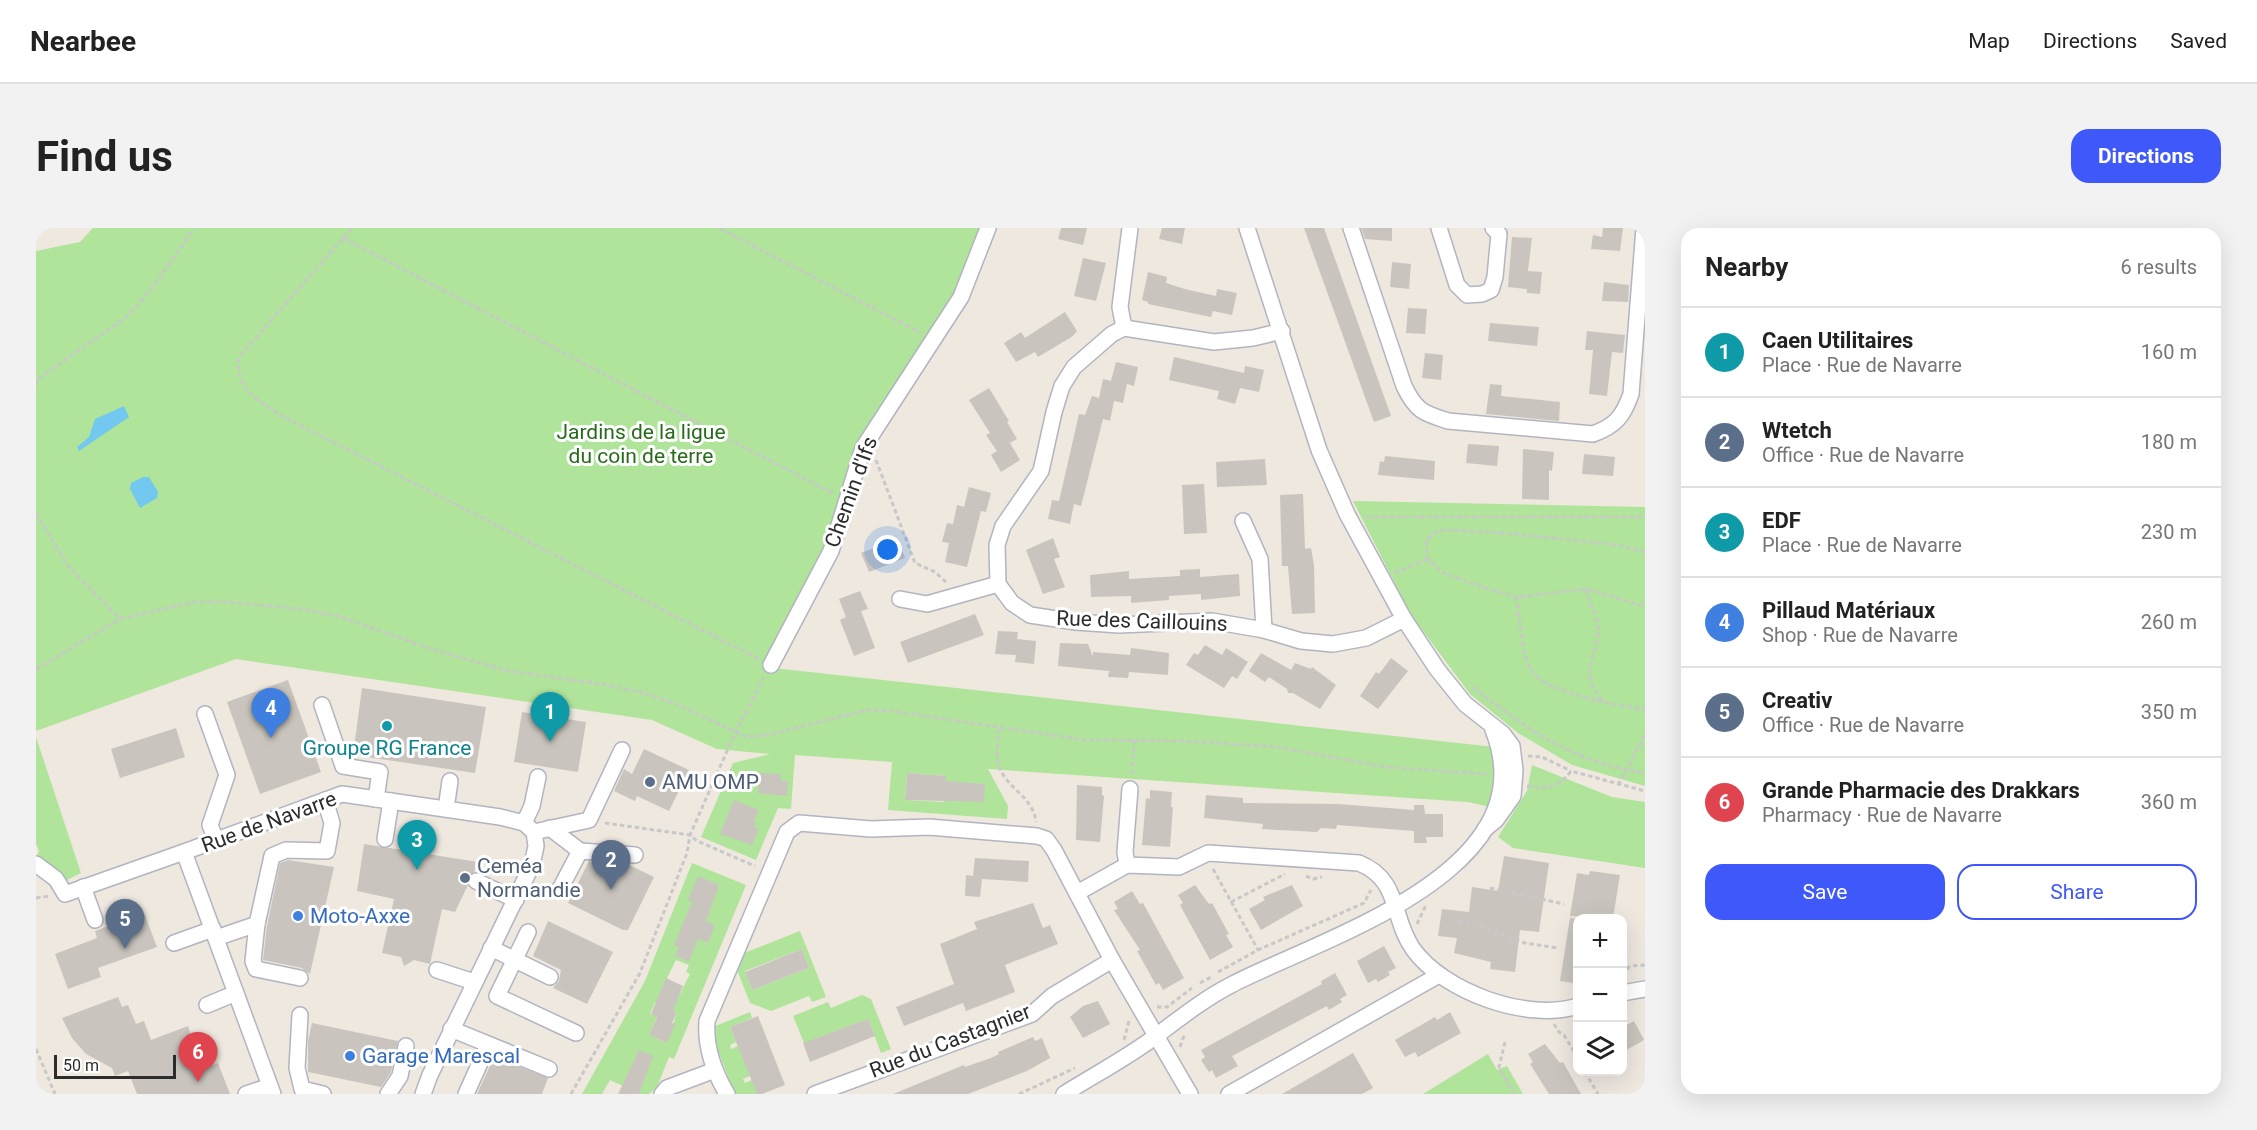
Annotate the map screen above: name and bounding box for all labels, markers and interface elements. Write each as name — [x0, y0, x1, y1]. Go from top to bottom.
text: Nearbee — [30, 25, 136, 58]
text: Map — [1968, 29, 2010, 53]
text: Directions — [2043, 29, 2137, 53]
text: Saved — [2170, 29, 2227, 53]
button: Directions — [2071, 129, 2221, 183]
text: Find us — [36, 132, 173, 181]
text: Nearby — [1705, 252, 1788, 282]
text: 6 results — [2121, 255, 2197, 279]
text: Caen Utilitaires — [1762, 328, 1913, 353]
text: 1 — [1719, 340, 1730, 364]
text: 160 m — [2141, 340, 2197, 364]
text: Place · Rue de Navarre — [1762, 353, 1962, 377]
text: Wtetch — [1762, 418, 1832, 443]
park label: Jardins de la ligue du coin de terre — [556, 420, 726, 468]
text: 2 — [1719, 430, 1730, 454]
text: 180 m — [2141, 430, 2197, 454]
street label: Chemin d'Ifs — [820, 433, 882, 551]
text: Office · Rue de Navarre — [1762, 443, 1964, 467]
text: EDF — [1762, 508, 1801, 533]
text: 3 — [1719, 520, 1730, 544]
text: 230 m — [2141, 520, 2197, 544]
text: Place · Rue de Navarre — [1762, 533, 1962, 557]
your location — [873, 535, 902, 564]
text: Pillaud Matériaux — [1762, 598, 1935, 623]
street label: Rue des Caillouins — [1056, 606, 1228, 636]
text: 4 — [1719, 610, 1730, 634]
text: 260 m — [2141, 610, 2197, 634]
text: Shop · Rue de Navarre — [1762, 623, 1958, 647]
pin: 4 — [252, 688, 290, 738]
text: Creativ — [1762, 688, 1832, 713]
pin: 1 — [530, 692, 570, 742]
text: 5 — [1719, 700, 1730, 724]
text: 350 m — [2141, 700, 2197, 724]
text: Office · Rue de Navarre — [1762, 713, 1964, 737]
marker: Groupe RG France — [380, 719, 394, 733]
place label: Groupe RG France — [303, 736, 471, 760]
place label: AMU OMP — [662, 770, 759, 794]
marker: AMU OMP — [643, 775, 657, 789]
text: Grande Pharmacie des Drakkars — [1762, 778, 2080, 803]
street label: Rue de Navarre — [198, 786, 340, 858]
text: 6 — [1719, 790, 1730, 814]
text: 360 m — [2141, 790, 2197, 814]
text: Pharmacy · Rue de Navarre — [1762, 803, 2002, 827]
pin: 3 — [398, 820, 436, 870]
pin: 2 — [592, 840, 630, 890]
place label: Ceméa Normandie — [477, 854, 581, 902]
button: Save — [1705, 864, 1945, 920]
button: Share — [1957, 864, 2197, 920]
marker: Ceméa Normandie — [458, 871, 472, 885]
pin: 5 — [106, 900, 145, 949]
place label: Moto-Axxe — [310, 904, 410, 928]
marker: Moto-Axxe — [291, 909, 305, 923]
map controls — [1573, 914, 1627, 1076]
button: + — [1573, 914, 1627, 968]
button: − — [1573, 968, 1627, 1022]
street label: Rue du Castagnier — [866, 999, 1034, 1083]
button: layers — [1573, 1022, 1627, 1076]
pin: 6 — [178, 1032, 218, 1082]
place label: Garage Marescal — [362, 1044, 520, 1068]
marker: Garage Marescal — [343, 1049, 357, 1063]
scale bar — [54, 1052, 176, 1080]
text: 50 m — [63, 1056, 99, 1075]

